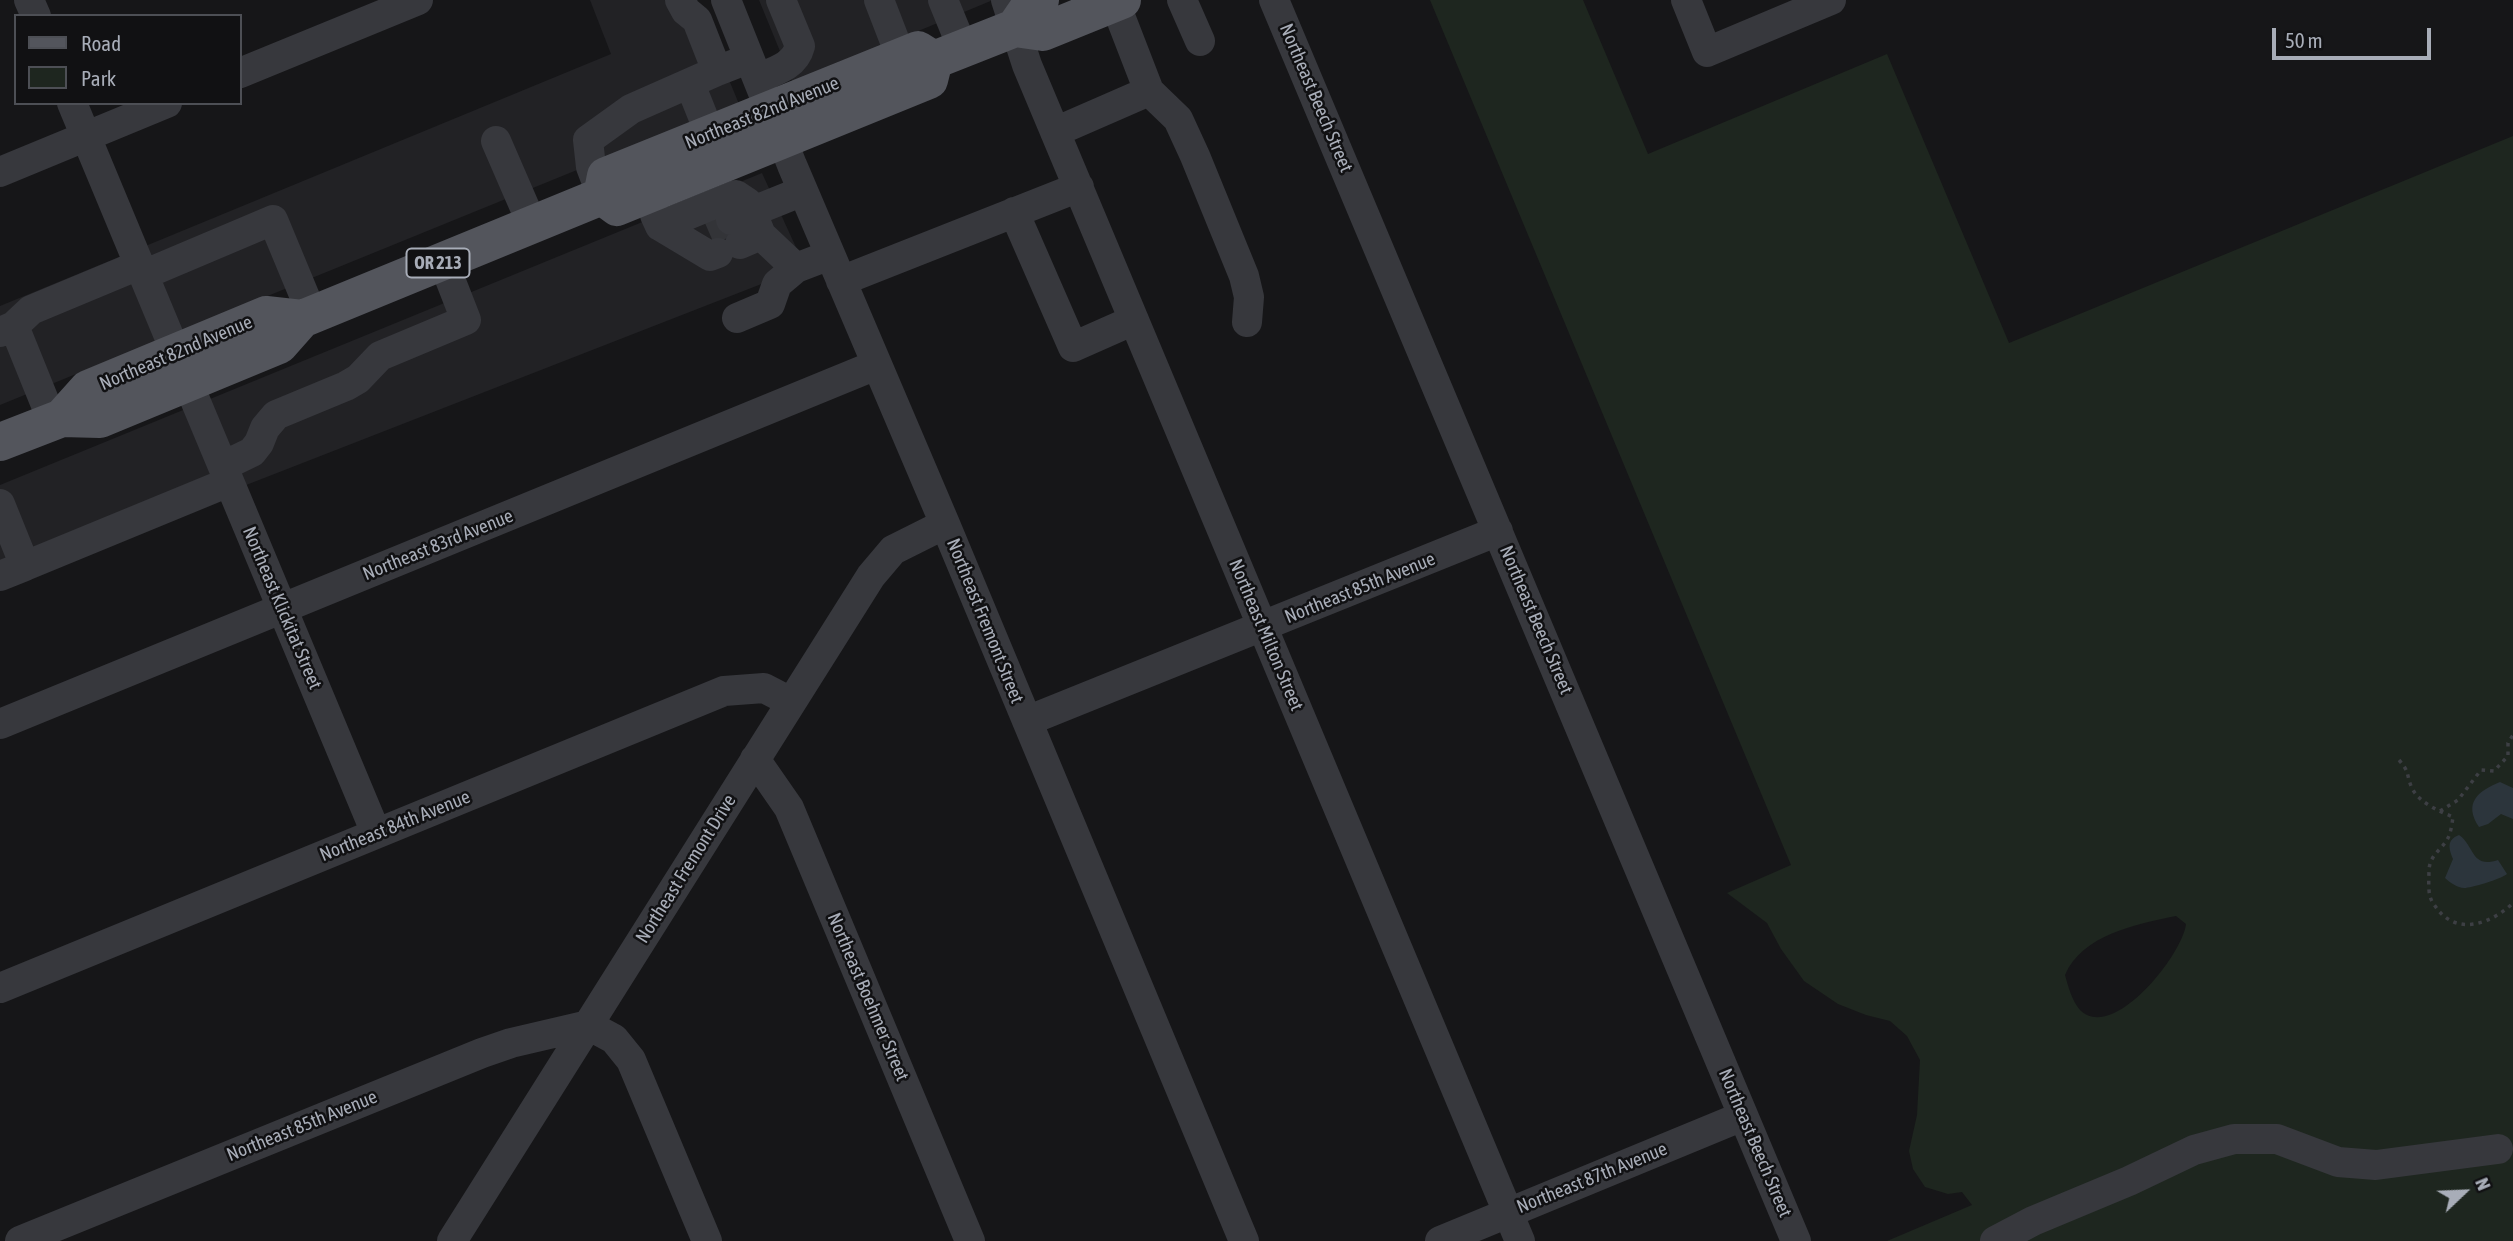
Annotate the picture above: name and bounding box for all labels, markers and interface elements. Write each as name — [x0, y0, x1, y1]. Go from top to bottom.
legend — [14, 14, 242, 105]
scale bar — [2275, 14, 2434, 58]
street label: Northeast Beech Street — [1274, 20, 1358, 176]
text: 50 m — [2285, 28, 2323, 52]
text: Road — [81, 31, 121, 55]
text: Park — [81, 66, 116, 90]
street label: Northeast 82nd Avenue — [682, 72, 842, 154]
road number: OR 213 — [406, 248, 470, 278]
street label: Northeast 82nd Avenue — [96, 311, 256, 395]
street label: Northeast 83rd Avenue — [359, 504, 517, 586]
street label: Northeast Klickitat Street — [237, 523, 327, 693]
street label: Northeast Fremont Street — [942, 535, 1028, 707]
street label: Northeast Beech Street — [1494, 542, 1578, 698]
street label: Northeast 85th Avenue — [1281, 547, 1439, 629]
street label: Northeast Milton Street — [1224, 556, 1308, 714]
street label: Northeast 84th Avenue — [316, 785, 474, 867]
street label: Northeast Fremont Drive — [631, 791, 741, 947]
street label: Northeast Boehmer Street — [822, 909, 914, 1085]
street label: Northeast Beech Street — [1713, 1065, 1797, 1221]
street label: Northeast 85th Avenue — [223, 1085, 381, 1167]
street label: Northeast 87th Avenue — [1513, 1137, 1671, 1219]
north arrow — [2429, 1157, 2499, 1227]
text: N — [2471, 1174, 2496, 1193]

